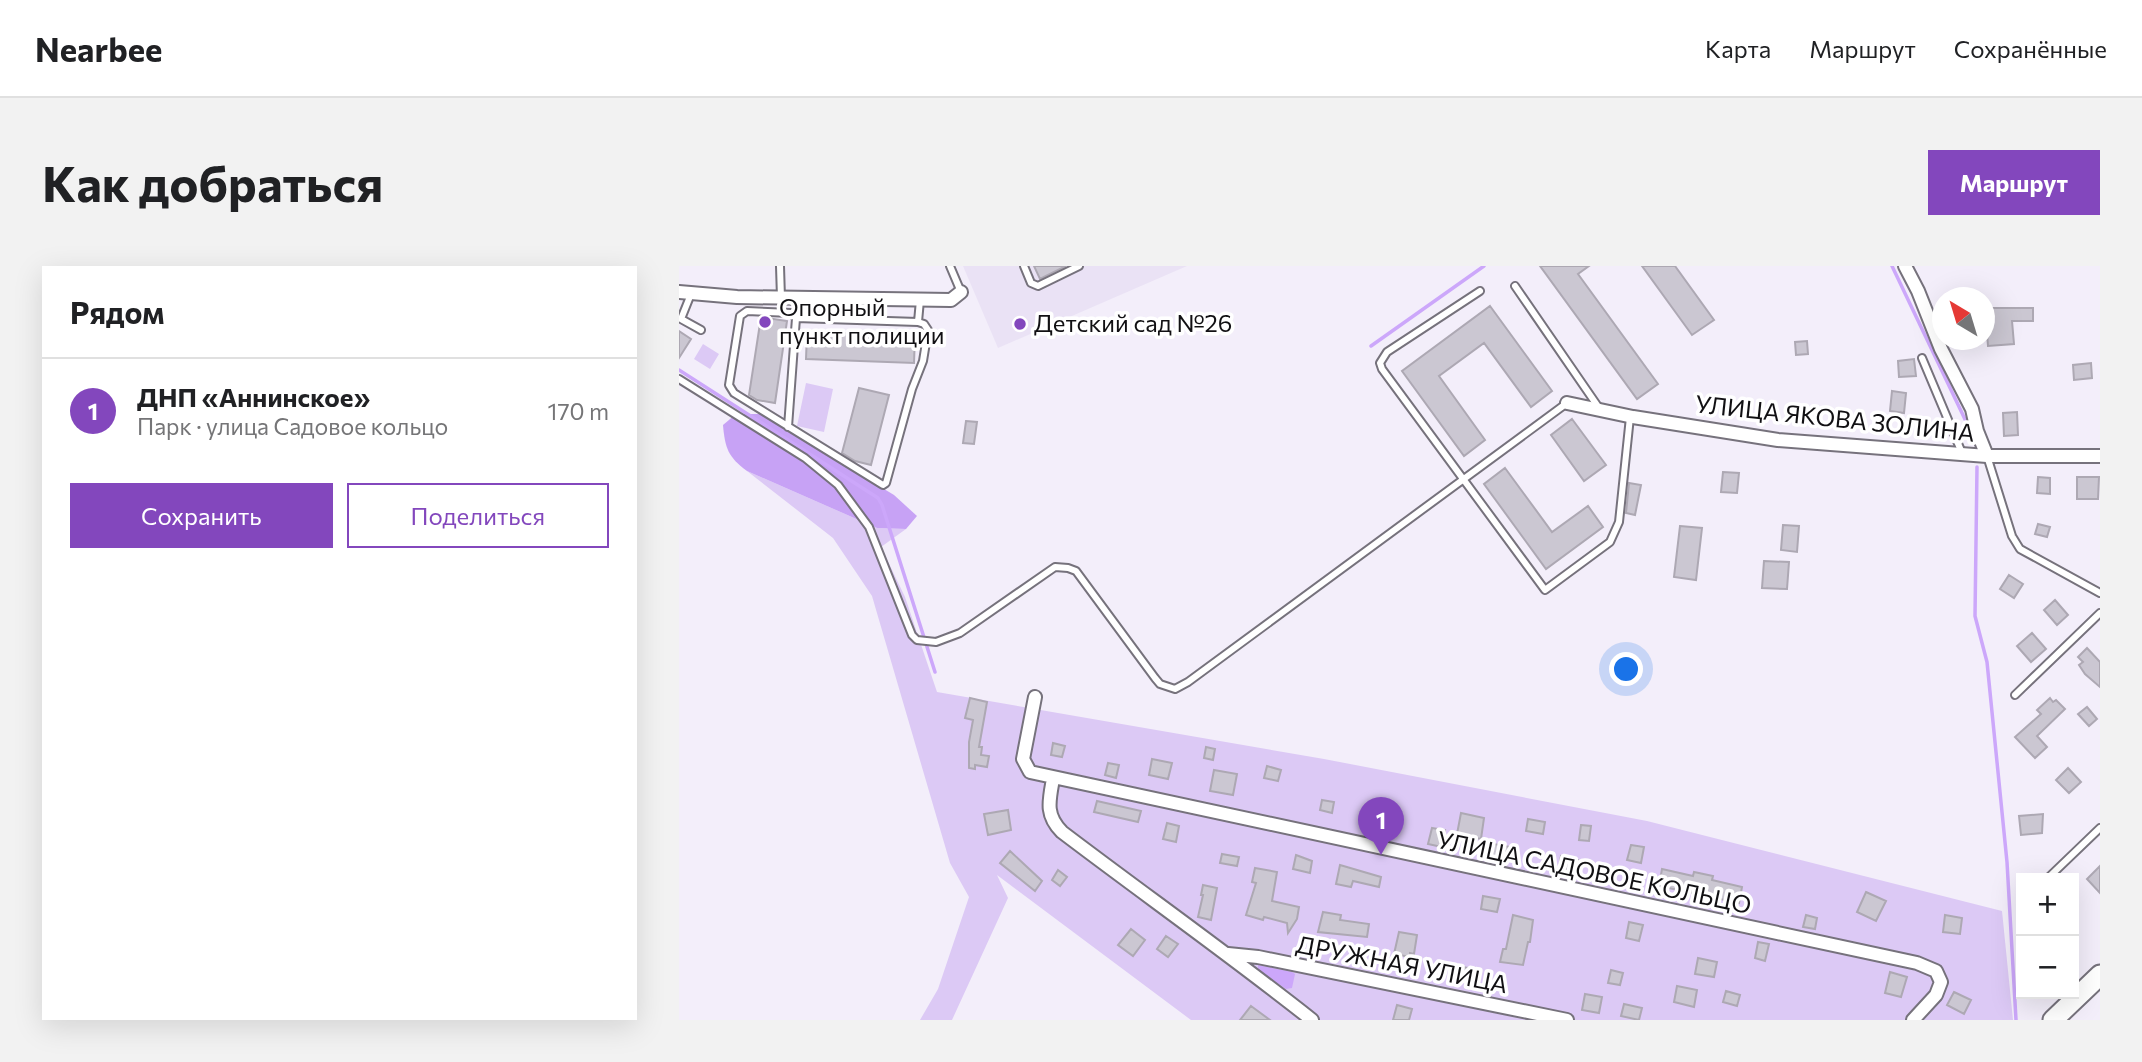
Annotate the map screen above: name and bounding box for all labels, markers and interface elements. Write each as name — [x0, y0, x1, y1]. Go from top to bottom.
text: Nearbee — [35, 28, 162, 69]
text: Карта — [1705, 34, 1771, 63]
text: Маршрут — [1809, 34, 1916, 63]
text: Сохранённые — [1954, 34, 2107, 63]
button: Маршрут — [1928, 150, 2100, 215]
text: Как добраться — [42, 152, 383, 212]
north arrow — [1932, 287, 1995, 350]
place label: Опорный пункт полиции — [779, 292, 944, 349]
text: Рядом — [70, 293, 164, 330]
place label: Детский сад №26 — [1034, 308, 1232, 337]
marker: Опорный пункт полиции — [757, 314, 773, 330]
marker: Детский сад №26 — [1012, 316, 1028, 332]
text: ДНП «Аннинское» — [137, 381, 370, 412]
street label: УЛИЦА ЯКОВА ЗОЛИНА — [1694, 388, 1976, 447]
text: 1 — [88, 397, 98, 425]
text: 170 m — [548, 397, 609, 425]
text: Парк · улица Садовое кольцо — [137, 412, 448, 440]
button: Сохранить — [70, 483, 333, 548]
button: Поделиться — [347, 483, 609, 548]
your location — [1609, 652, 1643, 686]
pin: 1 — [1358, 797, 1404, 855]
street label: УЛИЦА САДОВОЕ КОЛЬЦО — [1434, 824, 1754, 919]
map controls — [2016, 873, 2079, 999]
button: + — [2016, 873, 2079, 936]
street label: ДРУЖНАЯ УЛИЦА — [1294, 929, 1510, 998]
button: − — [2016, 936, 2079, 999]

